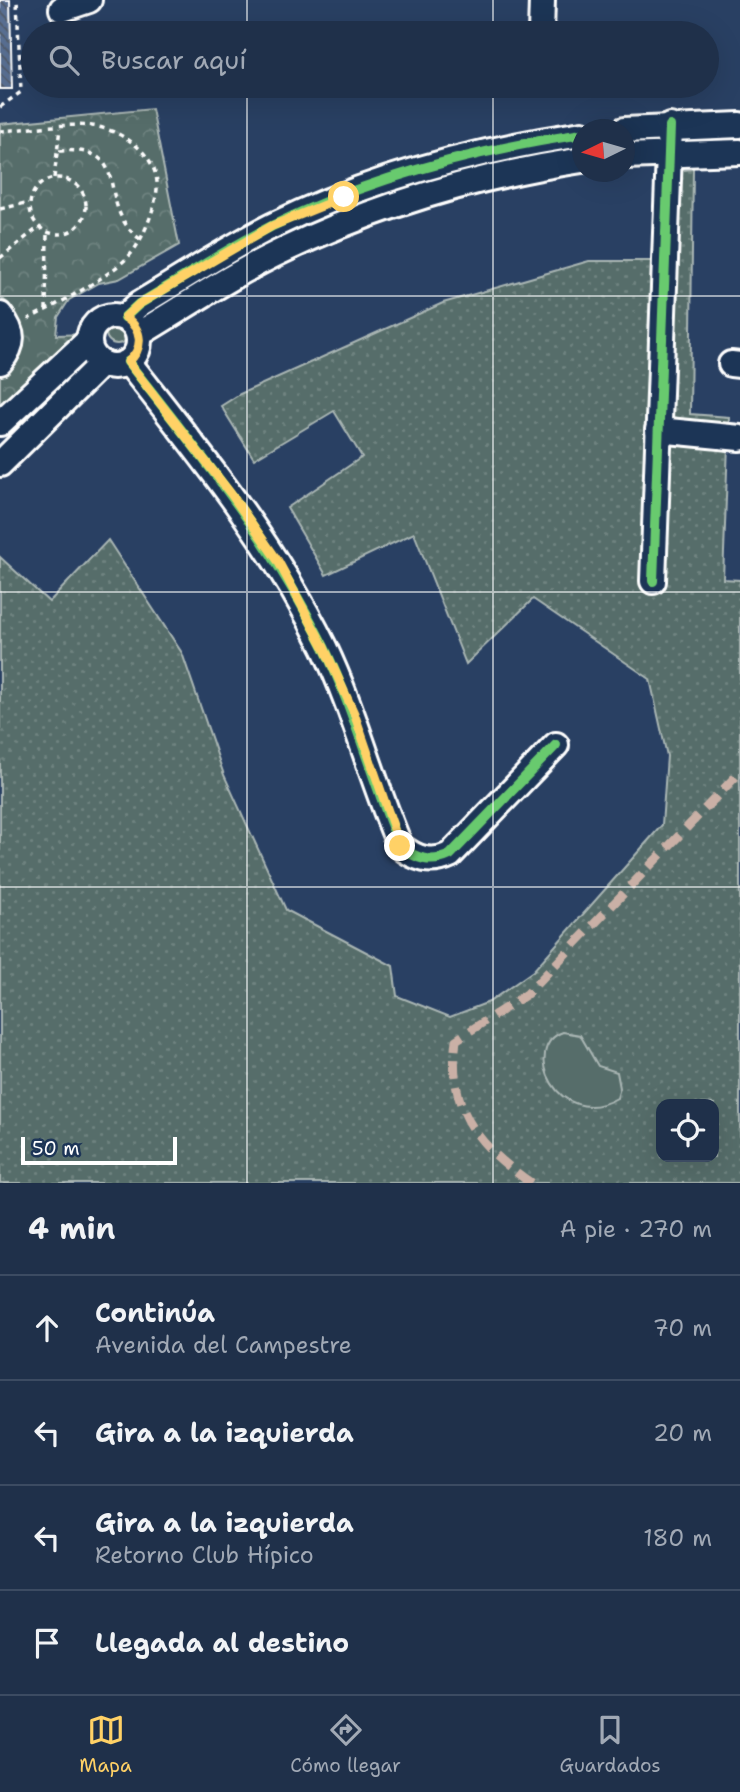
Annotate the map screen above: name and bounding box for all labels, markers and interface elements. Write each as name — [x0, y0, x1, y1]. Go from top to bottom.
search box — [21, 21, 719, 98]
icon: search — [45, 41, 83, 79]
text: Buscar aquí — [101, 42, 247, 77]
north arrow — [572, 119, 635, 182]
route start — [328, 181, 359, 212]
route end — [384, 830, 415, 861]
map controls — [656, 1099, 719, 1162]
button: locate — [656, 1099, 719, 1162]
scale bar — [21, 1134, 177, 1166]
text: 50 m — [32, 1136, 80, 1161]
text: 4 min — [28, 1208, 115, 1249]
text: A pie · 270 m — [560, 1214, 712, 1244]
text: Continúa — [95, 1295, 215, 1330]
icon: ahead — [28, 1309, 66, 1347]
text: 70 m — [653, 1313, 712, 1343]
text: Avenida del Campestre — [95, 1330, 352, 1360]
icon: left — [28, 1414, 66, 1452]
text: Gira a la izquierda — [95, 1415, 354, 1450]
text: 20 m — [653, 1418, 712, 1448]
text: Gira a la izquierda — [95, 1505, 354, 1540]
icon: left — [28, 1519, 66, 1557]
text: 180 m — [643, 1523, 712, 1553]
text: Retorno Club Hípico — [95, 1540, 314, 1570]
icon: arrive — [28, 1624, 66, 1662]
text: Llegada al destino — [95, 1625, 349, 1660]
tab: Mapa — [79, 1711, 132, 1778]
tab: Cómo llegar — [290, 1711, 401, 1778]
tab: Guardados — [560, 1711, 661, 1778]

